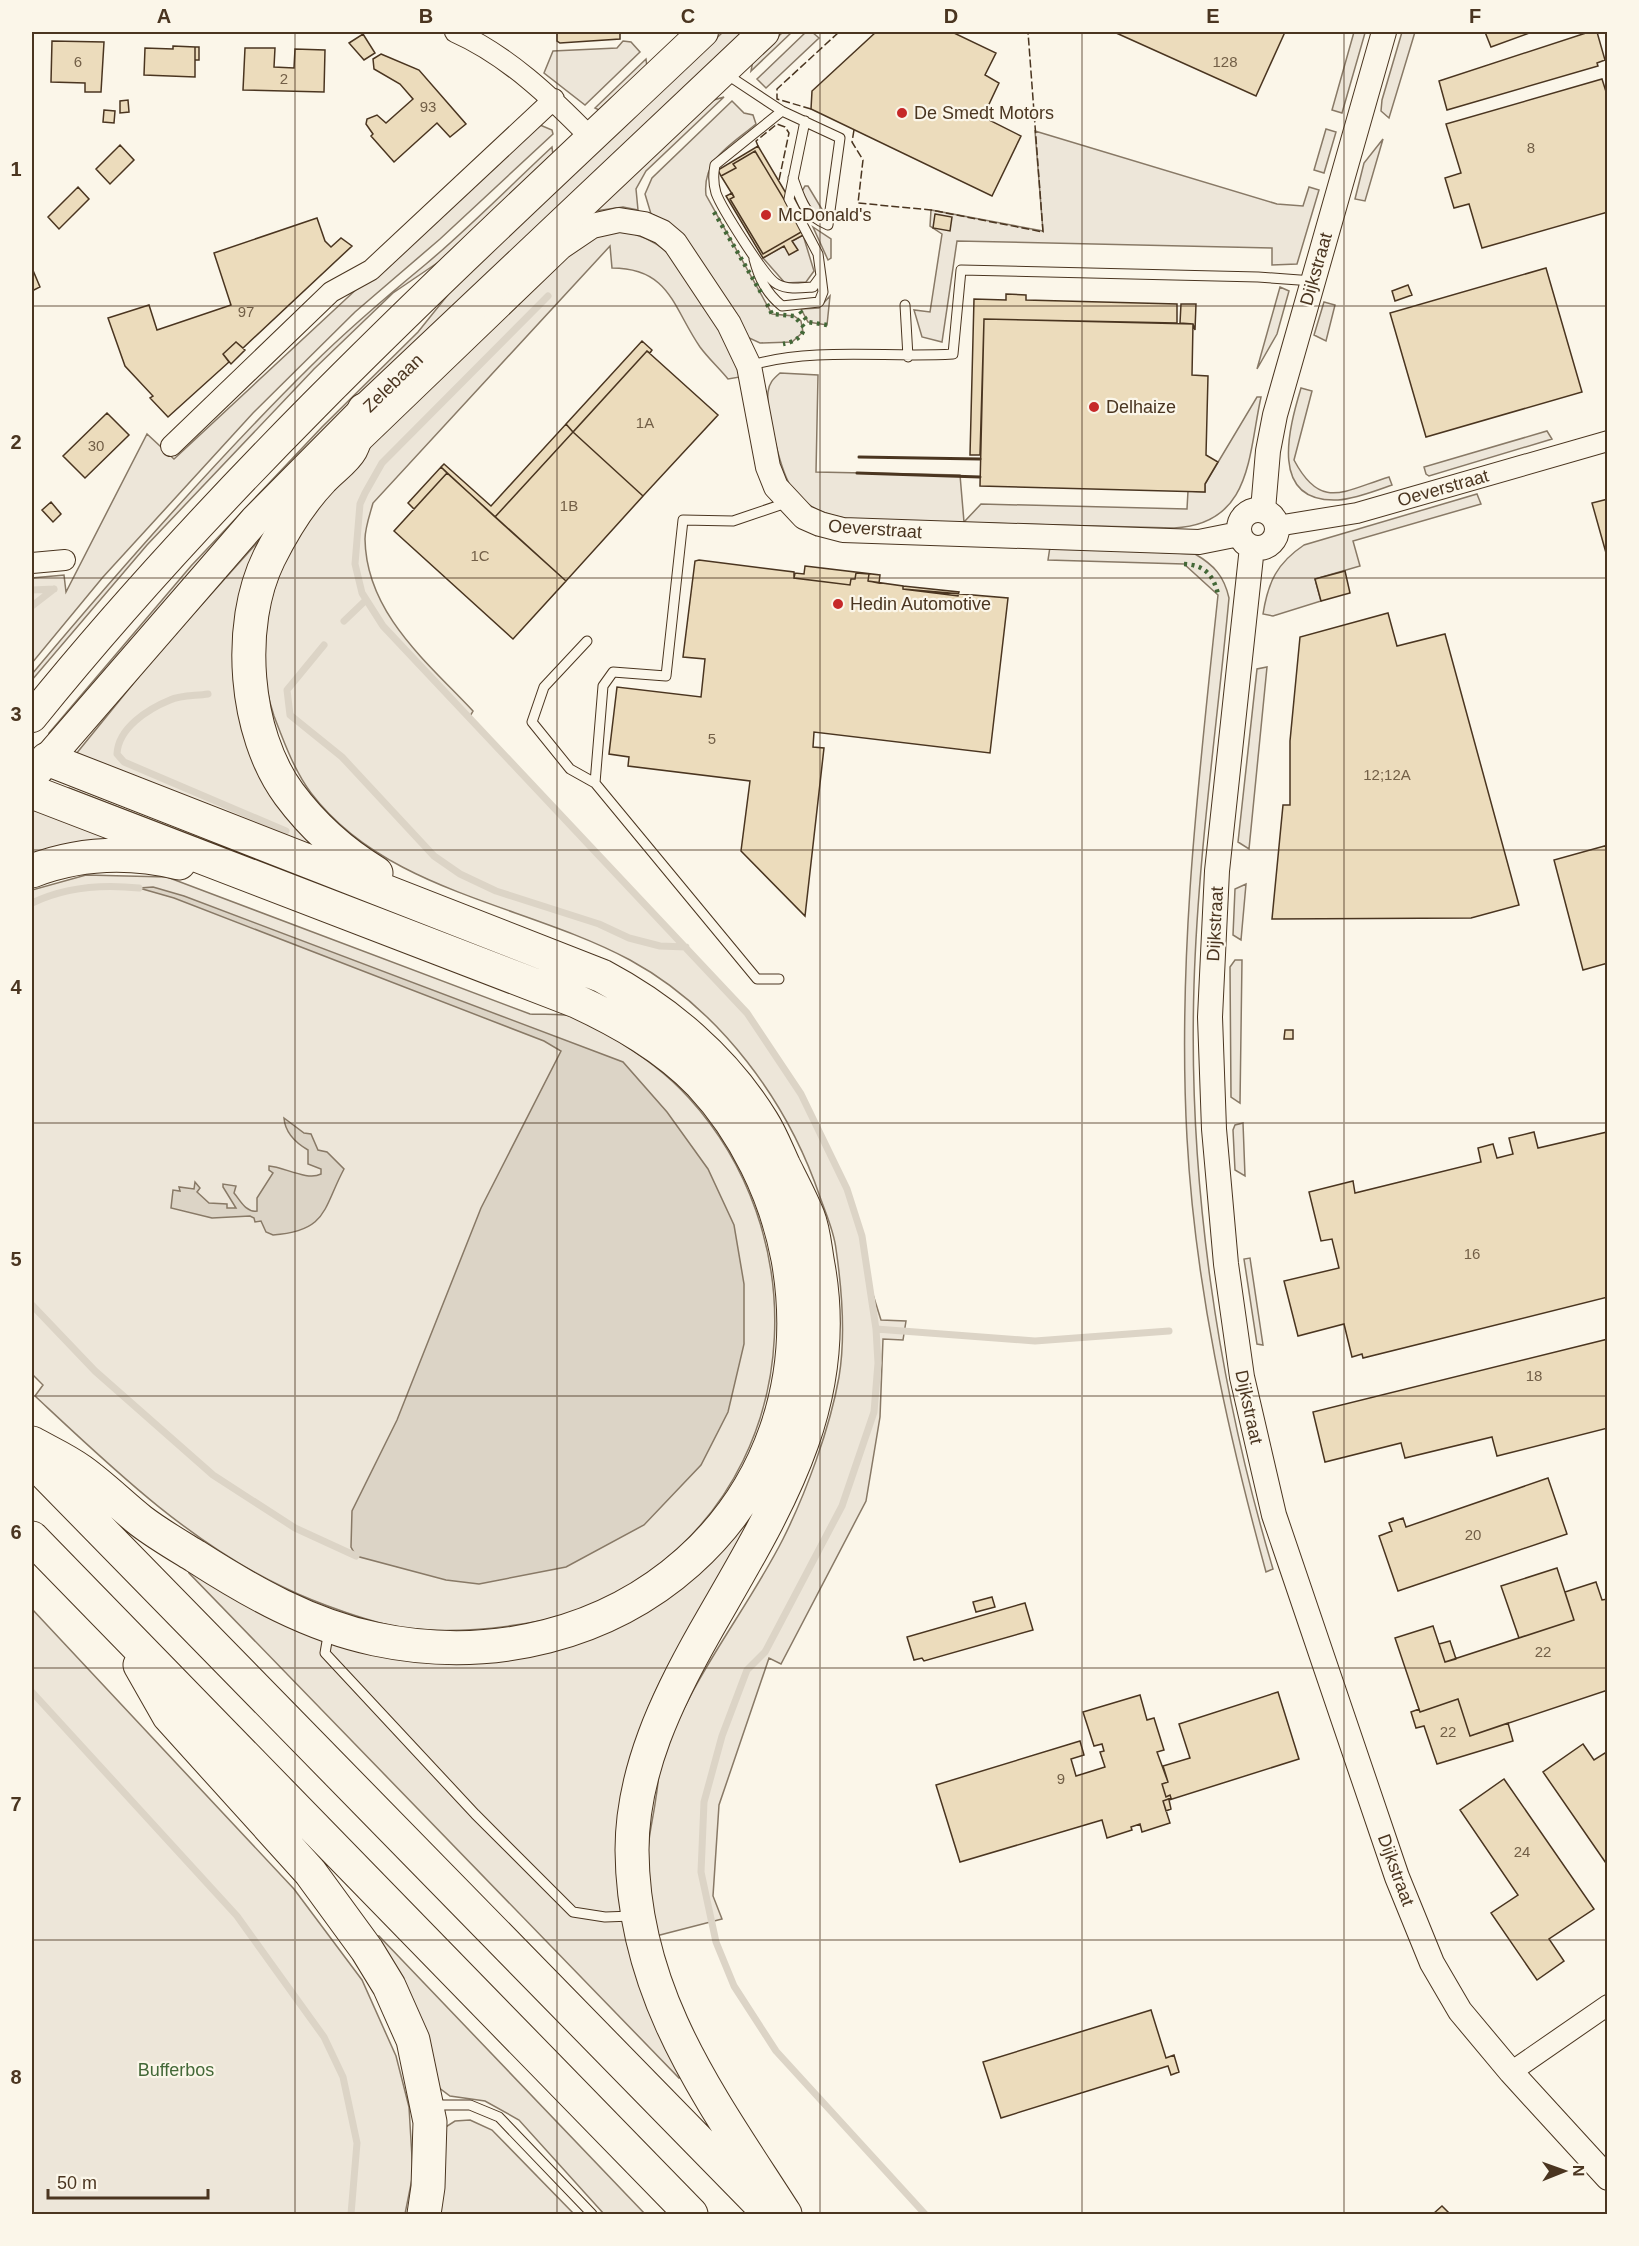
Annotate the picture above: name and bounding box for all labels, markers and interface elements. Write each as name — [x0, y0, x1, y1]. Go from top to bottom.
text: A — [157, 5, 171, 27]
text: B — [419, 5, 433, 27]
text: C — [681, 5, 695, 27]
text: D — [944, 5, 958, 27]
text: E — [1206, 5, 1220, 27]
text: F — [1469, 5, 1481, 27]
house number: 6 — [74, 53, 82, 70]
house number: 128 — [1212, 53, 1238, 70]
house number: 2 — [280, 70, 288, 87]
house number: 93 — [420, 98, 436, 115]
place label: De Smedt Motors — [914, 103, 1054, 123]
marker: De Smedt Motors — [895, 106, 909, 120]
house number: 8 — [1527, 139, 1535, 156]
text: 1 — [10, 158, 22, 180]
place label: McDonald's — [778, 205, 871, 225]
marker: McDonald's — [759, 208, 773, 222]
street label: Dijkstraat — [1296, 230, 1336, 308]
house number: 97 — [238, 303, 254, 320]
street label: Zelebaan — [359, 350, 427, 416]
place label: Delhaize — [1106, 397, 1176, 417]
marker: Delhaize — [1087, 400, 1101, 414]
house number: 1A — [636, 414, 654, 431]
text: 2 — [10, 431, 22, 453]
house number: 30 — [88, 437, 104, 454]
street label: Oeverstraat — [1395, 465, 1491, 511]
house number: 1B — [560, 497, 578, 514]
street label: Oeverstraat — [827, 516, 923, 542]
house number: 1C — [470, 547, 490, 564]
place label: Hedin Automotive — [850, 594, 991, 614]
marker: Hedin Automotive — [831, 597, 845, 611]
text: 3 — [10, 703, 22, 725]
house number: 5 — [708, 730, 716, 747]
house number: 12;12A — [1363, 766, 1411, 783]
street label: Dijkstraat — [1203, 886, 1227, 962]
text: 4 — [10, 976, 22, 998]
house number: 16 — [1464, 1245, 1480, 1262]
text: 5 — [10, 1248, 22, 1270]
house number: 18 — [1526, 1367, 1542, 1384]
street label: Dijkstraat — [1231, 1368, 1267, 1446]
text: 6 — [10, 1521, 22, 1543]
house number: 20 — [1465, 1526, 1481, 1543]
house number: 22 — [1535, 1643, 1551, 1660]
house number: 22 — [1440, 1723, 1456, 1740]
house number: 9 — [1057, 1770, 1065, 1787]
text: 7 — [10, 1793, 22, 1815]
street label: Dijkstraat — [1374, 1831, 1418, 1909]
house number: 24 — [1514, 1843, 1530, 1860]
park label: Bufferbos — [138, 2060, 214, 2080]
text: 8 — [10, 2066, 22, 2088]
north arrow — [1534, 2141, 1594, 2201]
scale bar — [48, 2162, 208, 2200]
text: N — [1570, 2165, 1587, 2177]
text: 50 m — [57, 2173, 97, 2193]

